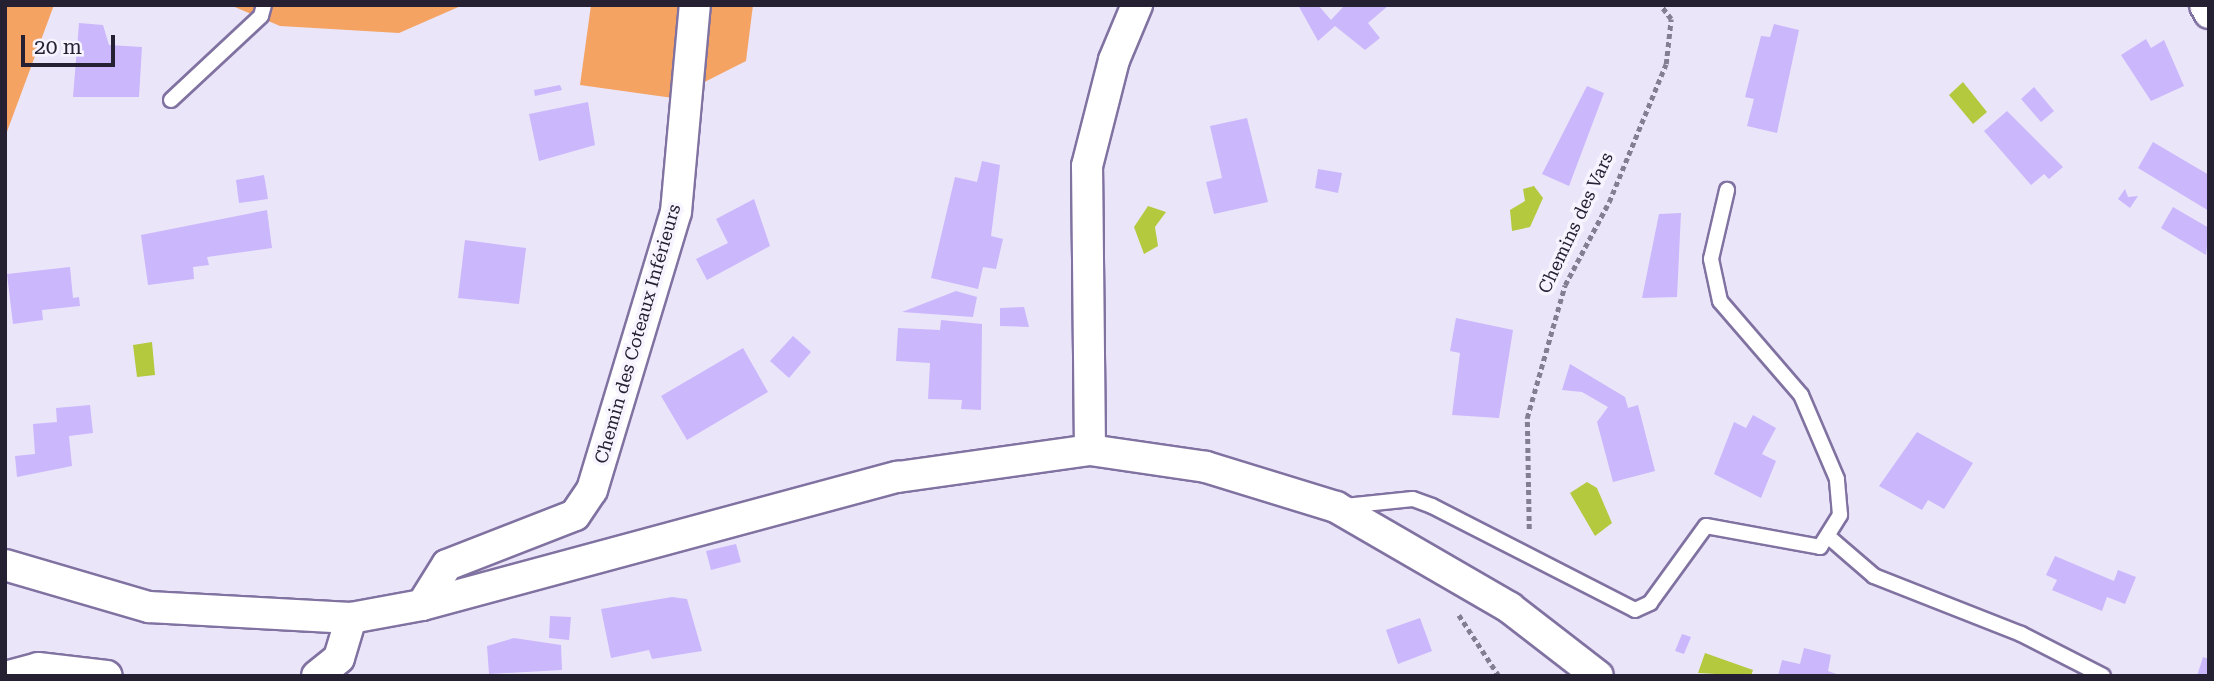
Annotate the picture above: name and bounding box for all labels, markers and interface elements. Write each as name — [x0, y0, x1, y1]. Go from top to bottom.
scale bar — [24, 21, 119, 65]
text: 20 m — [34, 35, 82, 59]
street label: Chemins des Vars — [1534, 149, 1618, 297]
street label: Chemin des Coteaux Inférieurs — [591, 202, 685, 466]

